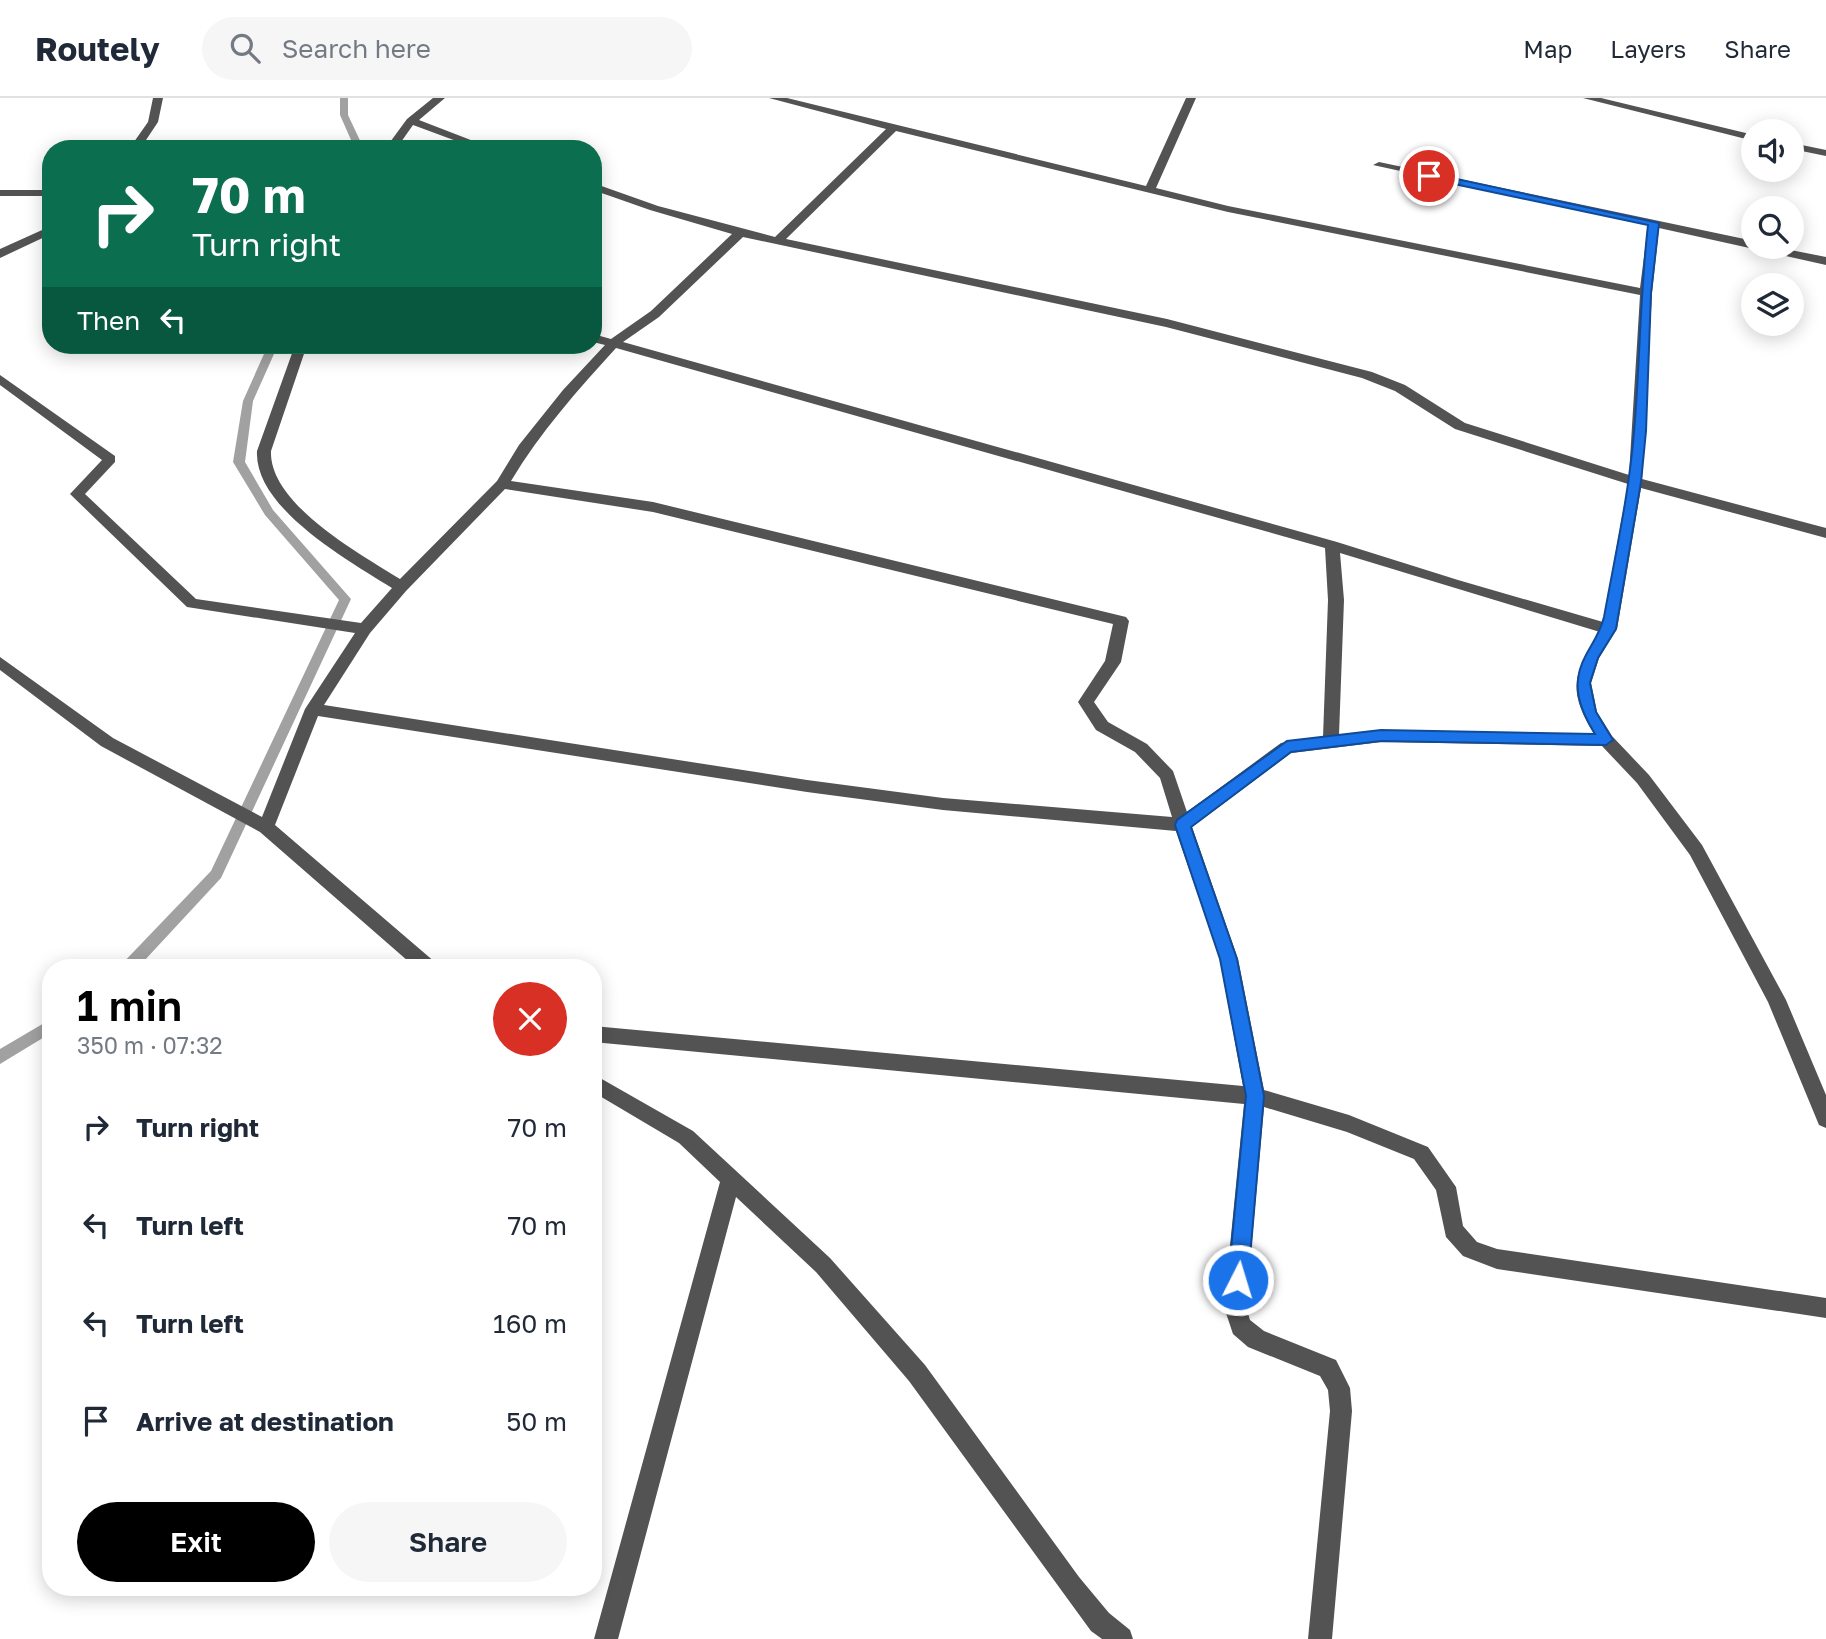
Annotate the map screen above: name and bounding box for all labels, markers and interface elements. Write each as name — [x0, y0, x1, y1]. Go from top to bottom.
search box — [202, 17, 692, 80]
text: Routely — [35, 29, 160, 68]
icon: search — [226, 29, 264, 67]
text: Search here — [282, 33, 431, 64]
text: Map — [1523, 34, 1572, 63]
text: Layers — [1610, 34, 1686, 63]
text: Share — [1724, 34, 1791, 63]
map controls — [1741, 119, 1804, 336]
button: sound — [1741, 119, 1804, 182]
pin — [1399, 146, 1459, 206]
icon: arrive — [1410, 157, 1448, 195]
text: 70 m — [192, 165, 306, 224]
icon: right — [77, 168, 168, 259]
button: search — [1741, 196, 1804, 259]
text: Turn right — [192, 225, 341, 263]
button: layers — [1741, 273, 1804, 336]
icon: left — [154, 301, 192, 339]
text: Then — [77, 305, 140, 336]
text: 1 min — [77, 980, 182, 1030]
button: close — [493, 982, 567, 1056]
text: 350 m · 07:32 — [77, 1031, 223, 1059]
icon: right — [77, 1108, 115, 1146]
text: Turn right — [136, 1112, 259, 1143]
text: 70 m — [508, 1112, 567, 1143]
icon: left — [77, 1206, 115, 1244]
text: Turn left — [136, 1210, 244, 1241]
text: 70 m — [508, 1210, 567, 1241]
position arrow — [1201, 1243, 1275, 1317]
icon: left — [77, 1304, 115, 1342]
text: Turn left — [136, 1308, 244, 1339]
text: 160 m — [493, 1308, 567, 1339]
icon: arrive — [77, 1402, 115, 1440]
text: Arrive at destination — [136, 1406, 394, 1437]
text: 50 m — [506, 1406, 567, 1437]
button: Exit — [77, 1502, 315, 1582]
button: Share — [329, 1502, 567, 1582]

